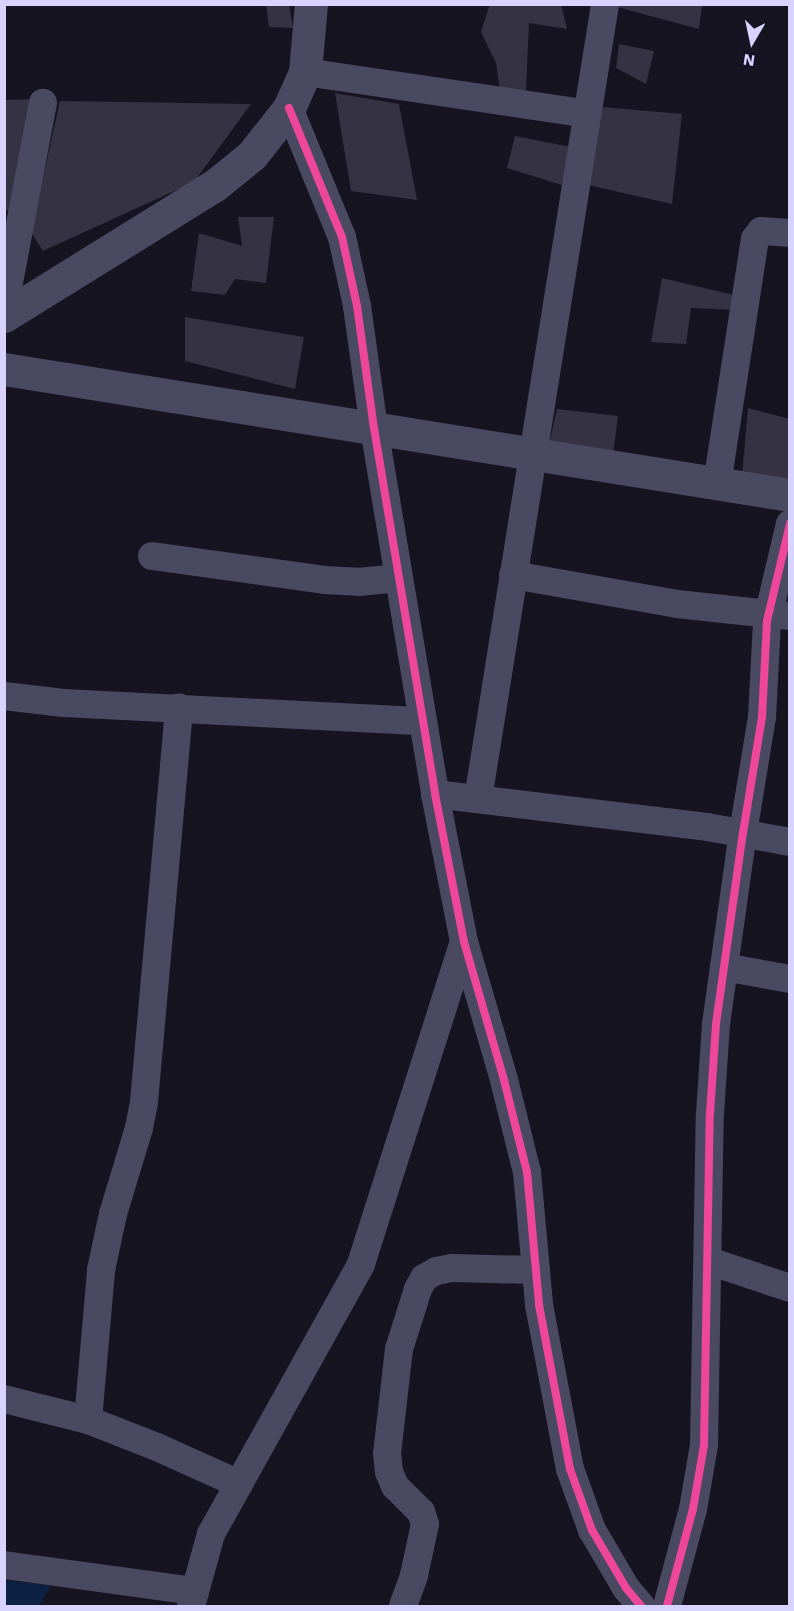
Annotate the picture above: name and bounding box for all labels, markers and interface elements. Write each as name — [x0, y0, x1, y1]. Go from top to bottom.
north arrow — [722, 12, 782, 72]
text: N — [742, 50, 756, 71]

